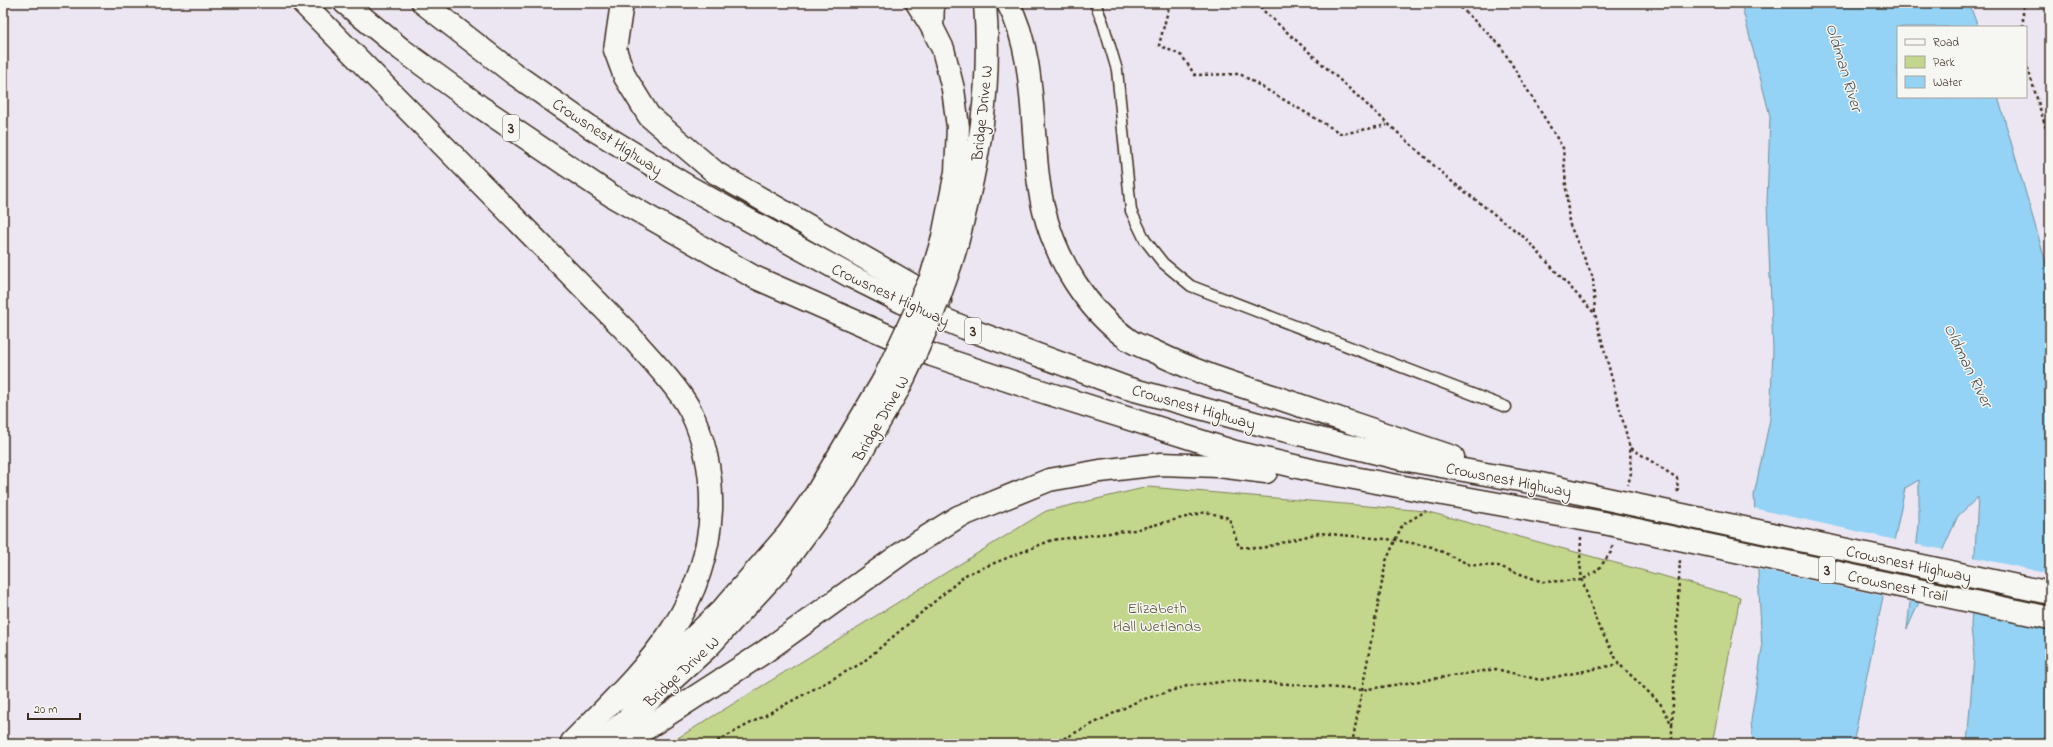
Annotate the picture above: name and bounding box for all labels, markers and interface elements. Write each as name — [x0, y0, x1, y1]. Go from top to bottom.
water label: Oldman River — [1818, 20, 1870, 117]
legend — [1897, 26, 2027, 98]
text: Road — [1933, 34, 1959, 52]
text: Park — [1933, 54, 1955, 72]
street label: Bridge Drive W — [966, 64, 1000, 163]
text: Water — [1933, 74, 1962, 92]
street label: Crowsnest Highway — [547, 93, 667, 183]
road number: 3 — [503, 115, 519, 141]
street label: Crowsnest Highway — [827, 258, 953, 334]
road number: 3 — [965, 318, 981, 344]
water label: Oldman River — [1936, 319, 2000, 414]
street label: Bridge Drive W — [847, 372, 916, 467]
street label: Crowsnest Highway — [1129, 379, 1258, 437]
street label: Crowsnest Highway — [1444, 457, 1574, 505]
street label: Crowsnest Highway — [1844, 540, 1974, 590]
road number: 3 — [1819, 557, 1835, 583]
street label: Crowsnest Trail — [1845, 565, 1950, 609]
park label: Elizabeth Hall Wetlands — [1113, 597, 1201, 639]
street label: Bridge Drive W — [638, 631, 726, 715]
scale bar — [28, 695, 80, 721]
text: 20 m — [34, 701, 57, 719]

